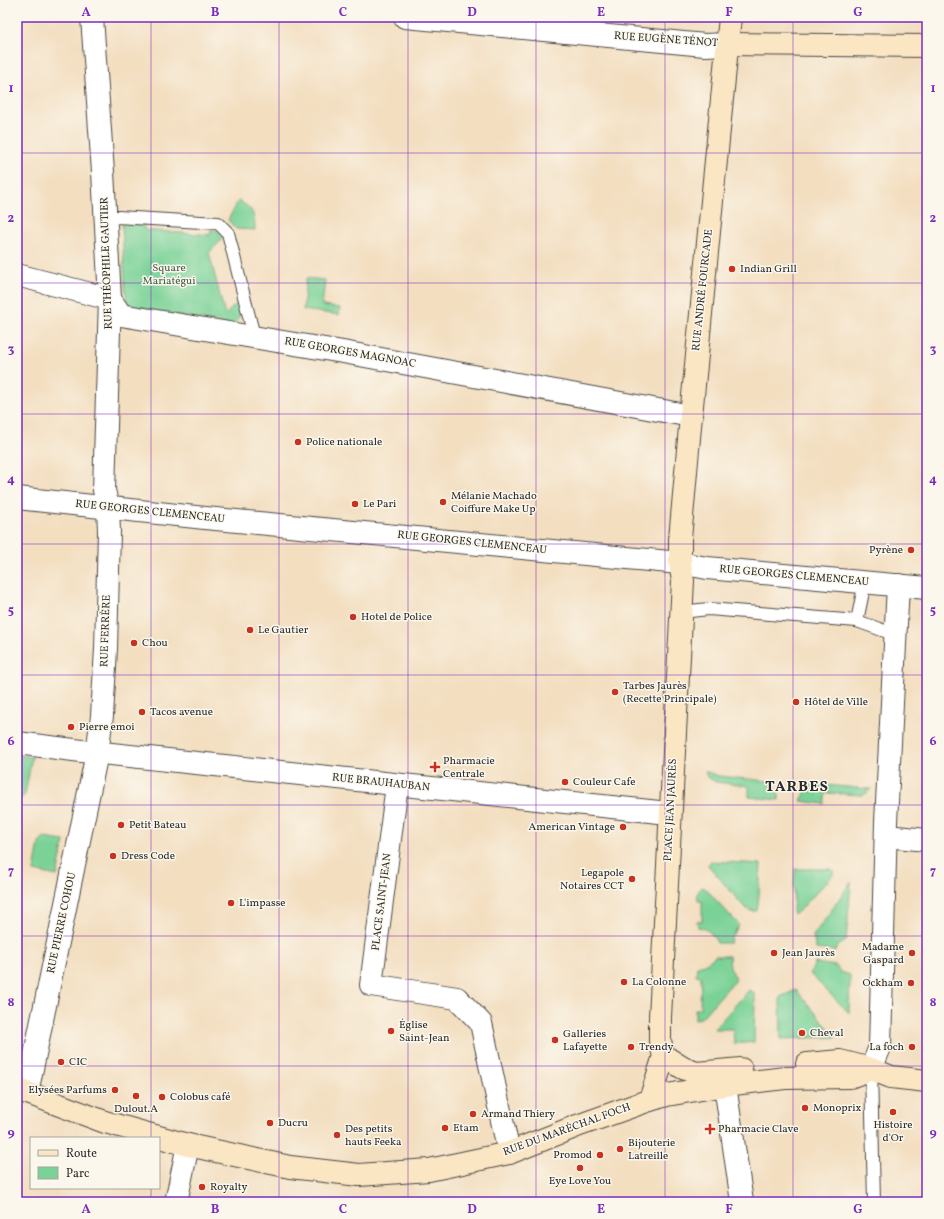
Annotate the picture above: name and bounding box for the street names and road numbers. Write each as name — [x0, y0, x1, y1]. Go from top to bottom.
street label: RUE EUGÈNE TÉNOT — [613, 29, 719, 51]
street label: RUE THÉOPHILE GAUTIER — [97, 196, 117, 330]
street label: RUE ANDRÉ FOURCADE — [689, 228, 717, 352]
street label: RUE GEORGES MAGNOAC — [283, 334, 417, 372]
street label: RUE GEORGES CLEMENCEAU — [74, 497, 226, 527]
street label: RUE GEORGES CLEMENCEAU — [396, 528, 548, 558]
street label: RUE GEORGES CLEMENCEAU — [718, 562, 870, 590]
street label: RUE FERRÈRE — [97, 594, 115, 667]
street label: PLACE JEAN JAURÈS — [661, 758, 681, 862]
street label: RUE BRAUHAUBAN — [331, 770, 431, 796]
street label: PLACE SAINT-JEAN — [369, 852, 395, 952]
street label: RUE PIERRE COHOU — [44, 871, 80, 975]
street label: RUE DU MARÉCHAL FOCH — [501, 1100, 633, 1160]

